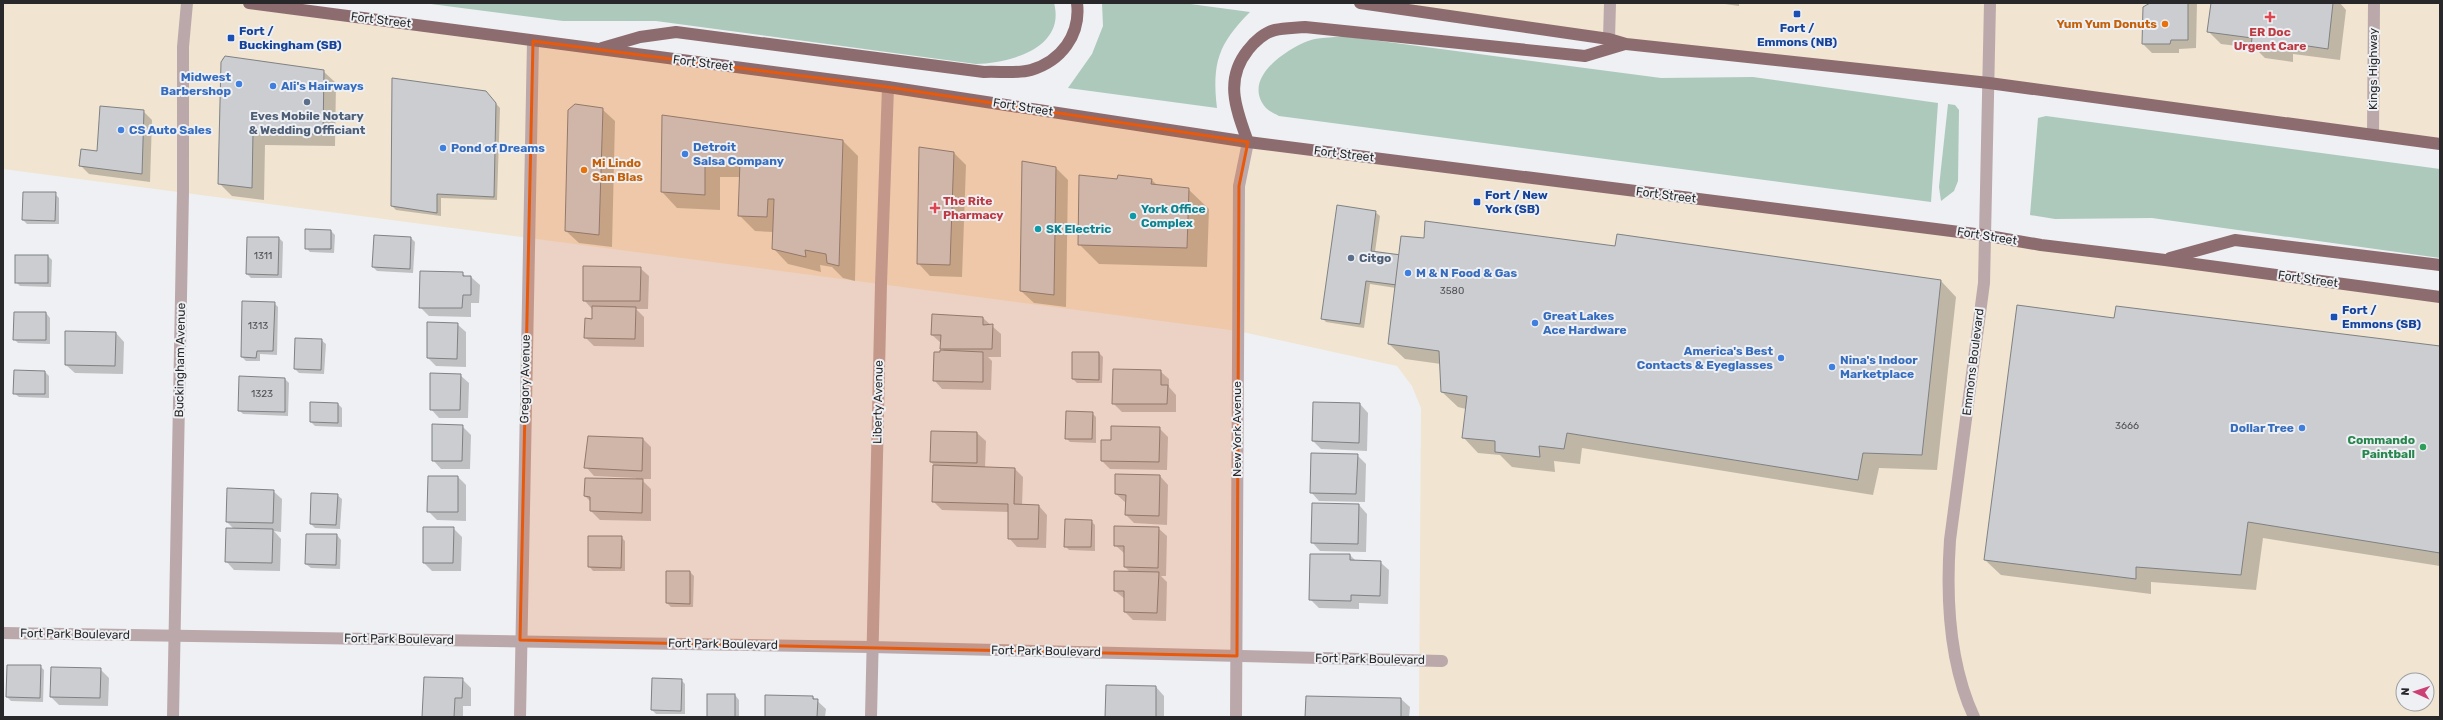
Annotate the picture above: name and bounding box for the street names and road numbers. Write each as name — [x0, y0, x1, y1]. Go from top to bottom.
street label: Fort Street — [350, 9, 412, 31]
street label: Kings Highway — [2366, 28, 2380, 110]
street label: Fort Street — [672, 52, 734, 74]
street label: Fort Street — [992, 95, 1054, 119]
street label: Fort Street — [1313, 143, 1375, 165]
street label: Fort Street — [1635, 184, 1697, 206]
street label: Fort Street — [1956, 224, 2018, 248]
street label: Fort Street — [2277, 268, 2339, 290]
street label: Buckingham Avenue — [172, 302, 188, 417]
street label: Emmons Boulevard — [1959, 308, 1987, 416]
street label: Gregory Avenue — [517, 334, 533, 424]
street label: Liberty Avenue — [870, 360, 886, 444]
street label: New York Avenue — [1230, 381, 1244, 477]
street label: Fort Park Boulevard — [20, 626, 130, 642]
street label: Fort Park Boulevard — [344, 631, 454, 647]
street label: Fort Park Boulevard — [668, 636, 778, 652]
street label: Fort Park Boulevard — [991, 643, 1101, 659]
street label: Fort Park Boulevard — [1315, 651, 1425, 667]

